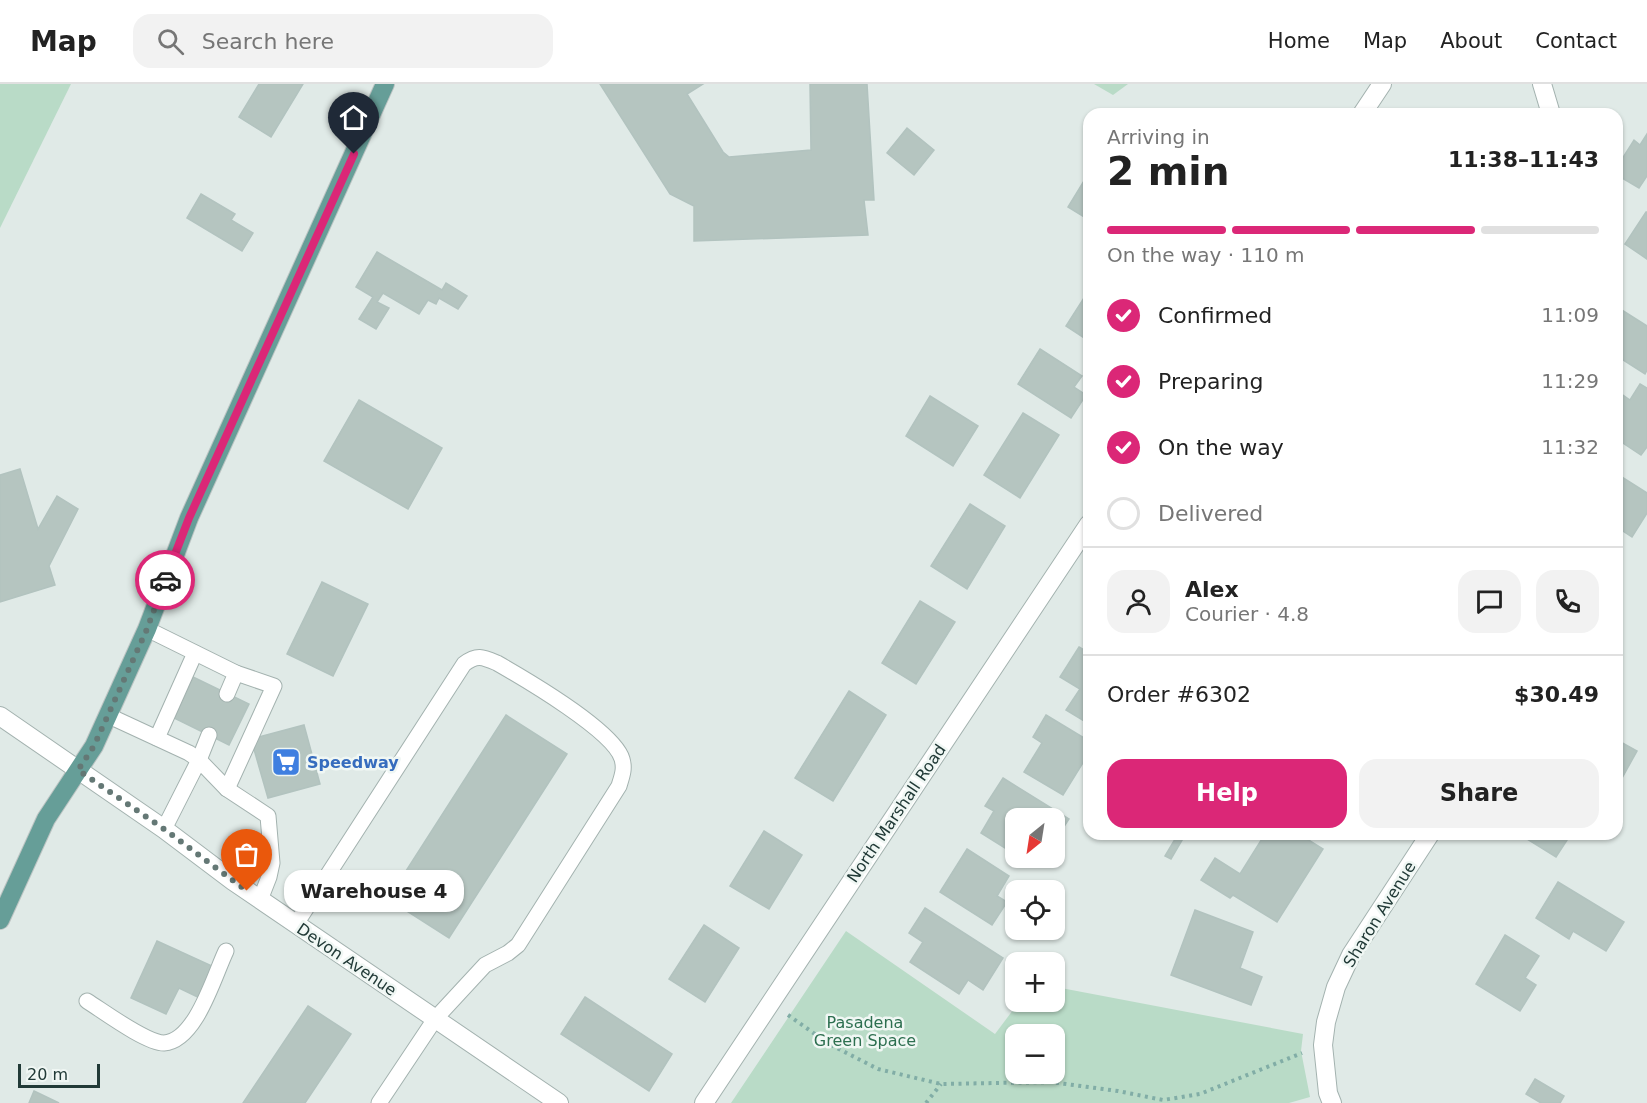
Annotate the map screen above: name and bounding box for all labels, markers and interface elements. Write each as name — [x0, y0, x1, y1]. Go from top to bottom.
search box — [133, 14, 553, 68]
text: Map — [30, 25, 97, 58]
icon: search — [154, 25, 187, 58]
text: Search here — [202, 29, 334, 54]
text: Home — [1268, 29, 1330, 53]
text: Map — [1363, 29, 1407, 53]
text: About — [1440, 29, 1502, 53]
text: Contact — [1535, 29, 1617, 53]
pin — [328, 92, 379, 154]
icon: home — [337, 101, 370, 134]
text: Arriving in — [1107, 125, 1210, 149]
text: 11:38–11:43 — [1448, 147, 1599, 172]
text: 2 min — [1107, 149, 1229, 194]
text: On the way · 110 m — [1107, 243, 1305, 267]
icon: check — [1107, 299, 1140, 332]
text: Confirmed — [1158, 303, 1272, 328]
text: 11:09 — [1541, 303, 1599, 327]
icon: check — [1107, 365, 1140, 398]
text: Preparing — [1158, 369, 1264, 394]
text: 11:29 — [1541, 369, 1599, 393]
icon: check — [1107, 431, 1140, 464]
text: On the way — [1158, 435, 1284, 460]
text: 11:32 — [1541, 435, 1599, 459]
text: Delivered — [1158, 501, 1263, 526]
courier — [135, 550, 195, 610]
icon: car — [149, 564, 182, 597]
button: person — [1107, 570, 1170, 633]
button: chat — [1458, 570, 1521, 633]
button: phone — [1536, 570, 1599, 633]
text: Alex — [1185, 577, 1239, 602]
text: Courier · 4.8 — [1185, 602, 1309, 626]
text: Order #6302 — [1107, 682, 1251, 707]
text: $30.49 — [1514, 682, 1599, 707]
street label: North Marshall Road — [843, 741, 950, 886]
supermarket icon: Speedway — [270, 746, 302, 778]
place label: Speedway — [307, 753, 399, 772]
button: Help — [1107, 759, 1347, 828]
button: Share — [1359, 759, 1599, 828]
north arrow — [1005, 808, 1065, 868]
map controls — [1005, 808, 1065, 1084]
pin — [221, 829, 272, 891]
icon: bag — [230, 838, 263, 871]
street label: Sharon Avenue — [1339, 858, 1419, 971]
callout: Warehouse 4 — [283, 870, 463, 912]
text: Warehouse 4 — [301, 879, 447, 903]
button: locate — [1005, 880, 1065, 940]
street label: Devon Avenue — [293, 919, 400, 1000]
button: + — [1005, 952, 1065, 1012]
park label: Pasadena Green Space — [814, 1013, 916, 1050]
button: − — [1005, 1024, 1065, 1084]
scale bar — [18, 1061, 100, 1088]
text: 20 m — [27, 1065, 68, 1084]

